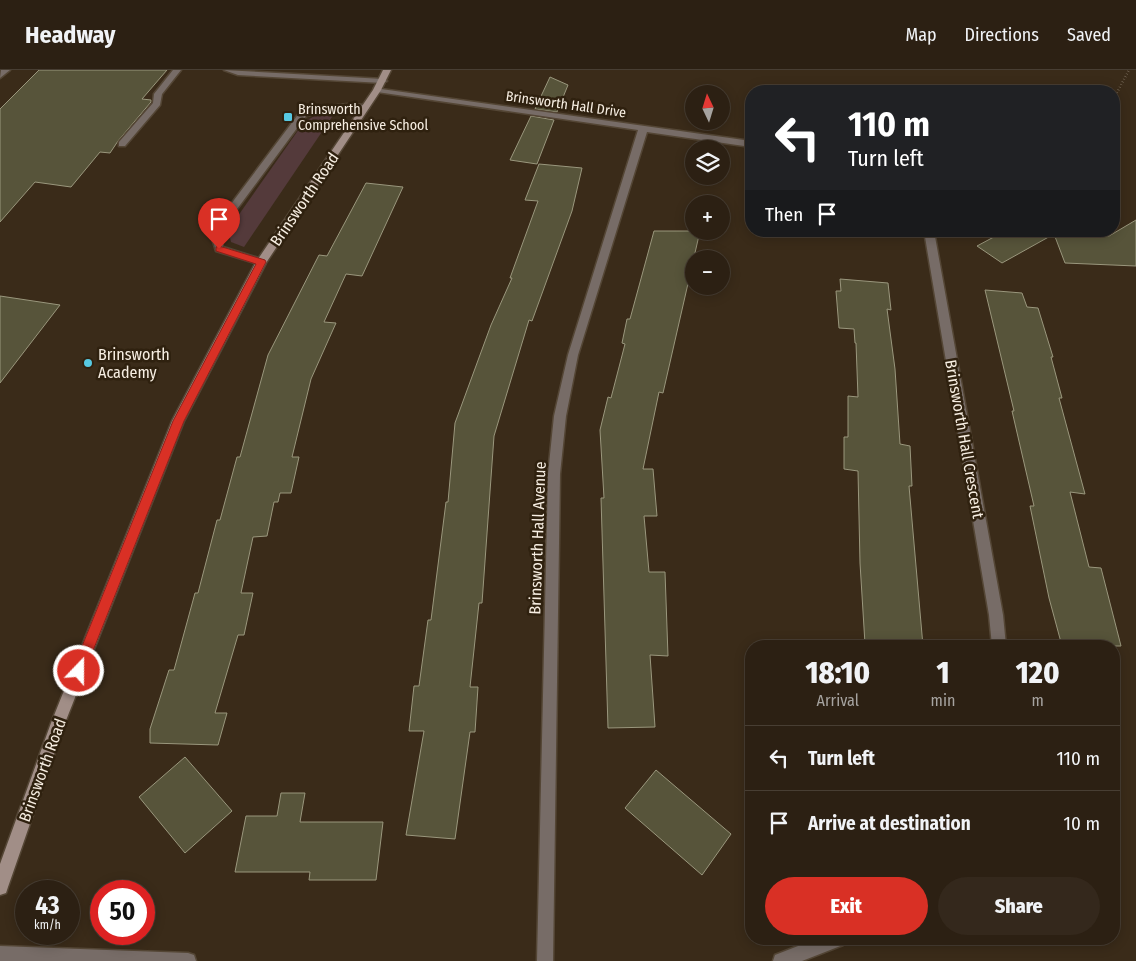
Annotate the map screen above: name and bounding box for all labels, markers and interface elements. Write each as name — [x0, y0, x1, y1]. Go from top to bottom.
text: Headway — [25, 21, 116, 49]
text: Map — [905, 24, 937, 46]
text: Directions — [965, 24, 1039, 46]
text: Saved — [1067, 24, 1111, 46]
north arrow — [685, 85, 730, 130]
map controls — [685, 85, 730, 295]
street label: Brinsworth Hall Drive — [505, 88, 627, 121]
place label: Brinsworth Comprehensive School — [298, 101, 428, 134]
text: 110 m — [848, 103, 930, 145]
icon: left — [765, 105, 830, 170]
marker: Brinsworth Comprehensive School — [282, 111, 294, 123]
button: layers — [685, 140, 730, 185]
text: Turn left — [848, 145, 924, 172]
street label: Brinsworth Road — [266, 149, 343, 250]
button: + — [685, 195, 730, 240]
pin — [198, 198, 240, 249]
icon: arrive — [813, 200, 841, 228]
text: Then — [765, 203, 803, 226]
icon: arrive — [205, 205, 233, 233]
button: − — [685, 250, 730, 295]
place label: Brinsworth Academy — [98, 345, 170, 382]
marker: Brinsworth Academy — [82, 357, 94, 369]
street label: Brinsworth Hall Crescent — [941, 358, 988, 521]
street label: Brinsworth Hall Avenue — [525, 461, 550, 615]
position arrow — [52, 644, 104, 696]
text: 18:10 — [805, 655, 870, 691]
text: 1 — [936, 655, 949, 691]
text: 120 — [1016, 655, 1060, 691]
text: Arrival — [817, 691, 859, 710]
text: min — [931, 691, 955, 710]
text: m — [1032, 691, 1044, 710]
street label: Brinsworth Road — [15, 716, 70, 824]
icon: left — [765, 744, 793, 772]
text: Turn left — [808, 747, 875, 770]
text: 110 m — [1056, 747, 1100, 770]
icon: arrive — [765, 809, 793, 837]
text: Arrive at destination — [808, 812, 971, 835]
text: 10 m — [1064, 812, 1100, 835]
button: Exit — [765, 877, 928, 935]
button: Share — [938, 877, 1100, 935]
speed limit sign: 50 — [90, 880, 155, 945]
text: 43 — [35, 891, 60, 921]
text: km/h — [34, 918, 61, 932]

